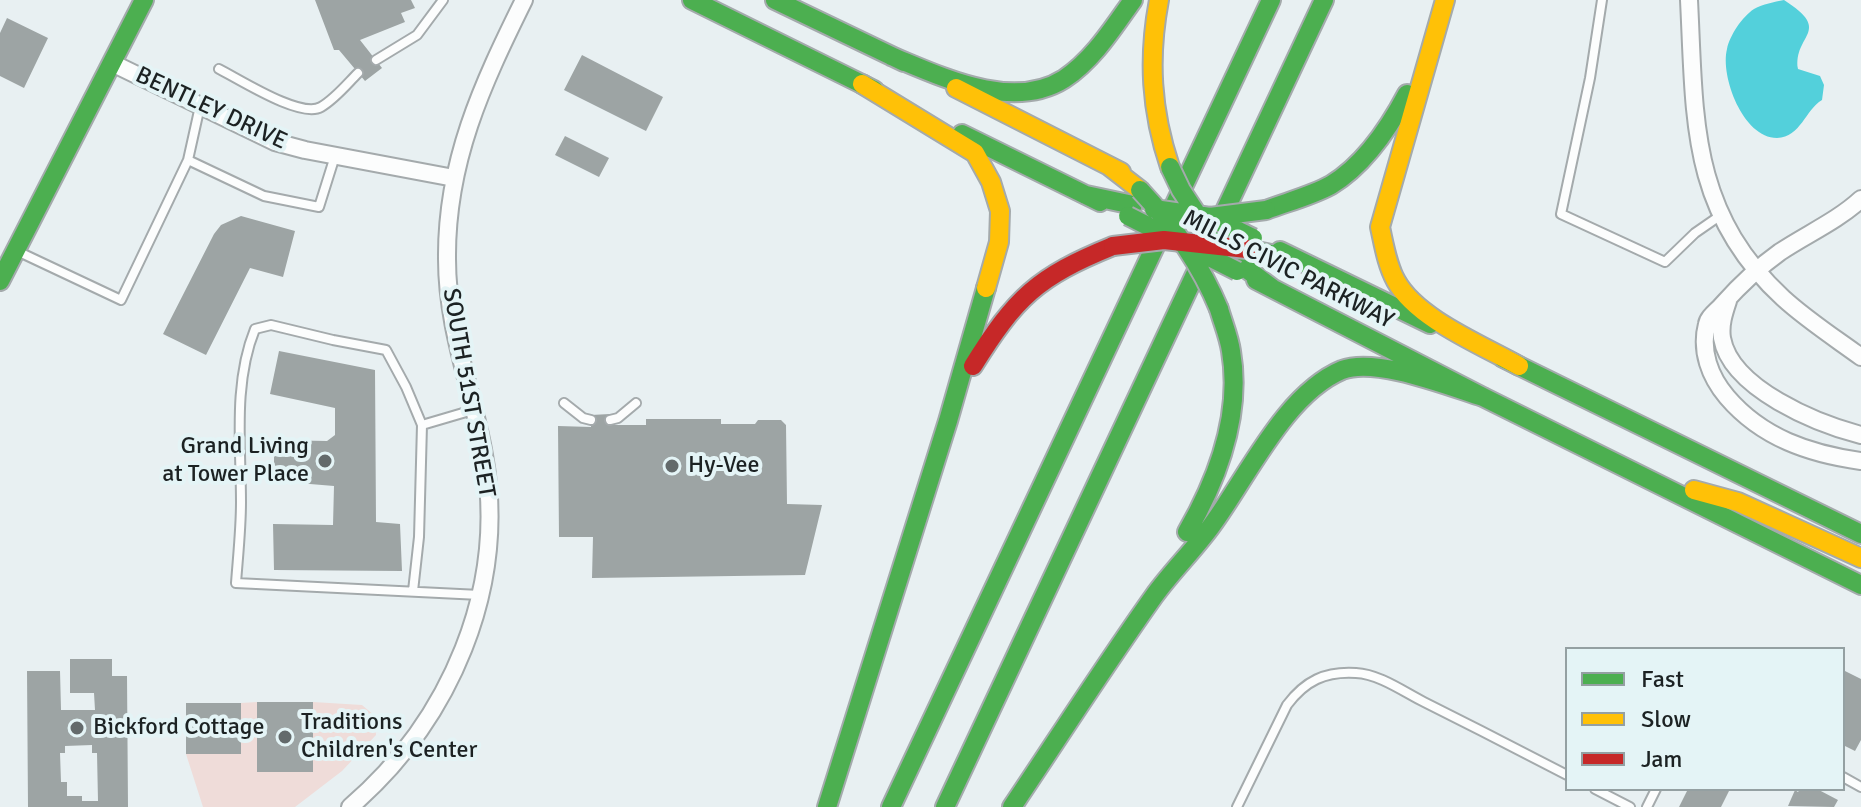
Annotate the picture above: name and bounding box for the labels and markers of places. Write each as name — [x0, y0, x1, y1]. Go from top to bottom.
place label: Grand Living at Tower Place — [162, 433, 309, 489]
marker: Grand Living at Tower Place — [316, 452, 334, 470]
place label: Hy-Vee — [688, 452, 760, 480]
marker: Hy-Vee — [663, 457, 681, 475]
place label: Traditions Children's Center — [301, 709, 477, 765]
place label: Bickford Cottage — [93, 714, 264, 742]
marker: Bickford Cottage — [68, 719, 86, 737]
marker: Traditions Children's Center — [276, 728, 294, 746]

